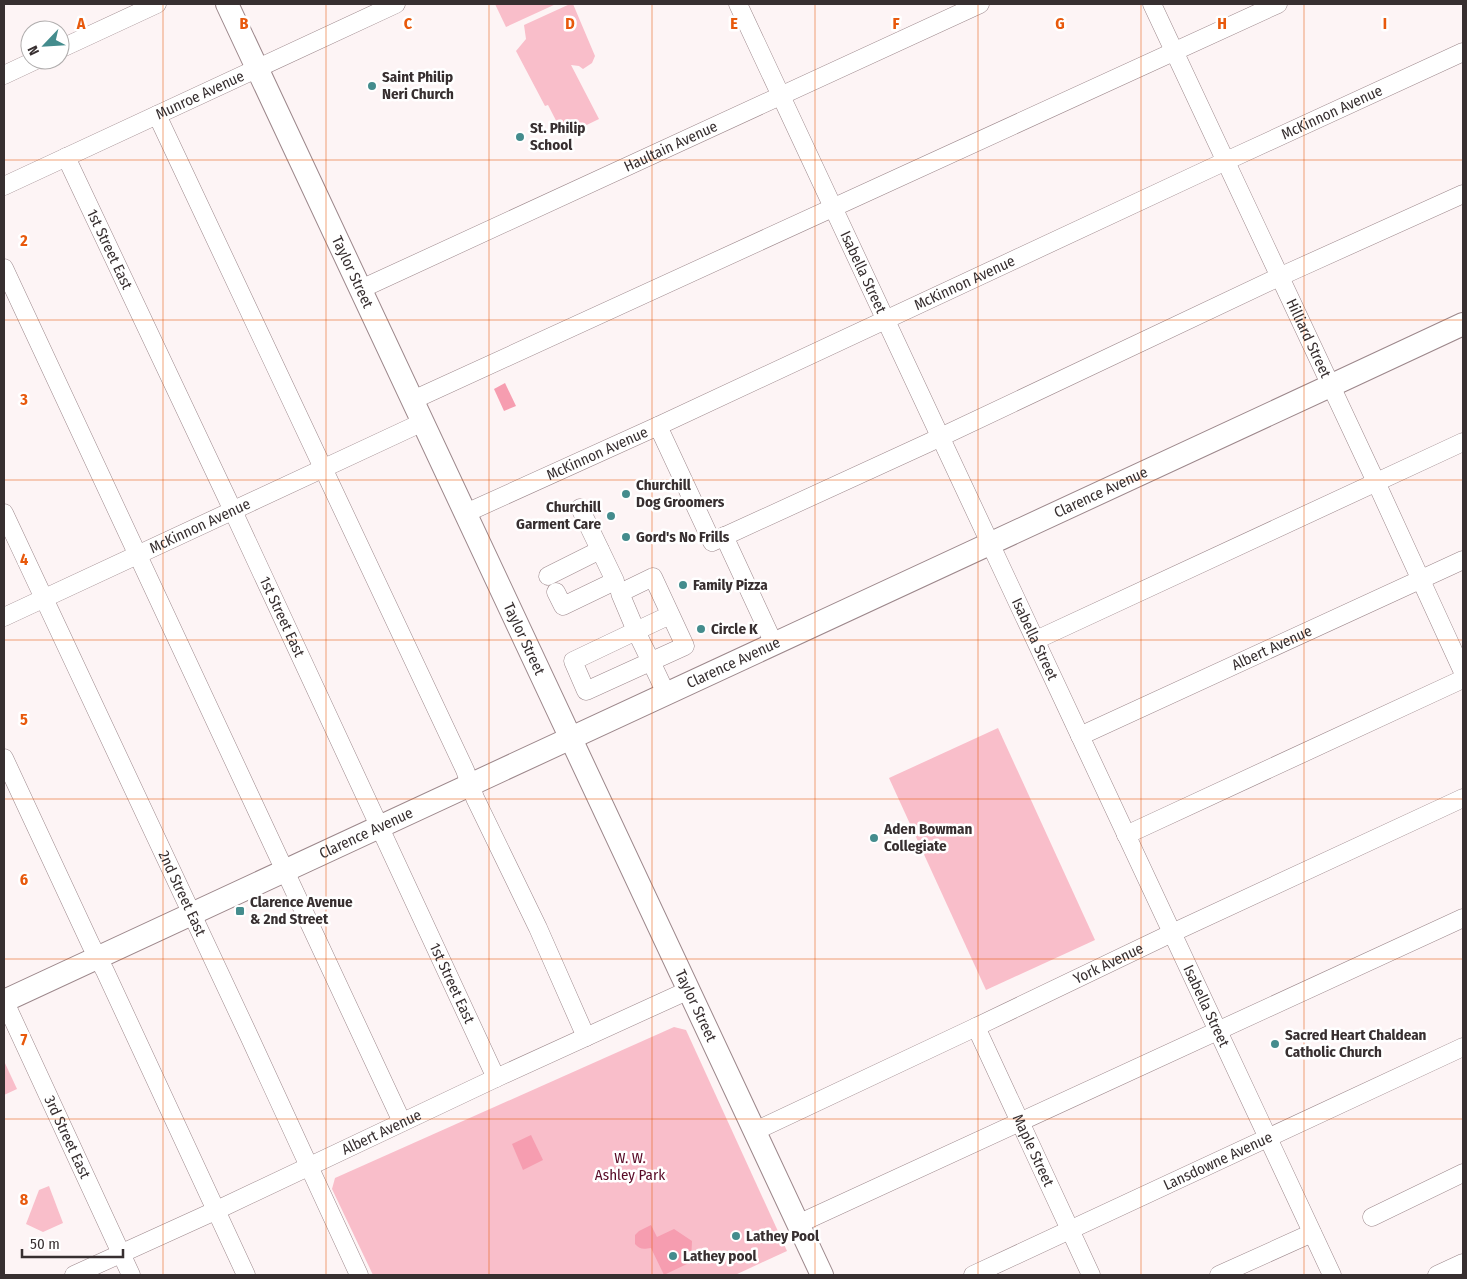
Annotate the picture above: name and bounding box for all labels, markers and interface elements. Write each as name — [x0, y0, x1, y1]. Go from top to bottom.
text: A — [76, 14, 86, 33]
text: B — [240, 14, 249, 33]
text: C — [404, 14, 413, 33]
text: D — [565, 14, 575, 33]
text: E — [730, 14, 738, 33]
text: F — [892, 14, 900, 33]
text: G — [1055, 14, 1065, 33]
text: H — [1217, 14, 1227, 33]
text: I — [1383, 14, 1387, 33]
north arrow — [20, 20, 70, 70]
text: N — [24, 43, 43, 58]
street label: Munroe Avenue — [153, 67, 247, 123]
place label: Saint Philip Neri Church — [382, 68, 454, 103]
marker: Saint Philip Neri Church — [366, 80, 378, 92]
street label: McKinnon Avenue — [1278, 81, 1385, 143]
street label: Haultain Avenue — [621, 117, 720, 176]
place label: St. Philip School — [530, 119, 585, 154]
marker: St. Philip School — [514, 131, 526, 143]
street label: 1st Street East — [83, 206, 136, 292]
street label: Isabella Street — [836, 228, 890, 316]
text: 2 — [19, 231, 28, 250]
street label: Taylor Street — [328, 233, 377, 311]
street label: McKinnon Avenue — [911, 252, 1018, 314]
street label: Hilliard Street — [1282, 296, 1335, 381]
text: 3 — [19, 390, 28, 409]
street label: McKinnon Avenue — [544, 423, 651, 484]
street label: Clarence Avenue — [1051, 463, 1150, 522]
place label: Churchill Dog Groomers — [636, 476, 725, 511]
marker: Churchill Dog Groomers — [620, 488, 632, 500]
street label: McKinnon Avenue — [147, 495, 253, 557]
place label: Churchill Garment Care — [516, 498, 602, 533]
marker: Churchill Garment Care — [605, 510, 617, 522]
place label: Gord's No Frills — [636, 528, 730, 546]
marker: Gord's No Frills — [620, 531, 632, 543]
text: 4 — [20, 550, 28, 569]
street label: 1st Street East — [256, 574, 308, 660]
place label: Family Pizza — [693, 576, 768, 594]
marker: Family Pizza — [677, 579, 689, 591]
street label: Isabella Street — [1008, 595, 1062, 683]
street label: Taylor Street — [500, 600, 549, 678]
place label: Circle K — [711, 620, 758, 638]
street label: Albert Avenue — [1229, 622, 1315, 674]
marker: Circle K — [695, 623, 707, 635]
street label: Clarence Avenue — [684, 633, 783, 692]
text: 5 — [20, 710, 28, 729]
street label: Clarence Avenue — [316, 804, 416, 863]
place label: Aden Bowman Collegiate — [883, 820, 973, 855]
marker: Aden Bowman Collegiate — [868, 832, 880, 844]
street label: 2nd Street East — [155, 848, 210, 939]
text: 6 — [20, 870, 28, 889]
place label: Clarence Avenue & 2nd Street — [250, 893, 353, 928]
marker: Clarence Avenue & 2nd Street — [234, 905, 246, 917]
street label: York Avenue — [1070, 939, 1146, 988]
street label: 1st Street East — [426, 940, 478, 1026]
street label: Isabella Street — [1179, 962, 1233, 1050]
street label: Taylor Street — [671, 967, 721, 1045]
place label: Sacred Heart Chaldean Catholic Church — [1285, 1026, 1427, 1061]
text: 7 — [21, 1030, 28, 1049]
marker: Sacred Heart Chaldean Catholic Church — [1269, 1038, 1281, 1050]
street label: 3rd Street East — [40, 1093, 94, 1181]
street label: Albert Avenue — [339, 1106, 424, 1159]
street label: Maple Street — [1009, 1111, 1058, 1190]
street label: Lansdowne Avenue — [1161, 1128, 1275, 1194]
park label: W. W. Ashley Park — [595, 1149, 665, 1184]
text: 8 — [20, 1190, 29, 1209]
scale bar — [22, 1226, 124, 1258]
place label: Lathey Pool — [746, 1227, 820, 1245]
marker: Lathey Pool — [730, 1230, 742, 1242]
text: 50 m — [30, 1235, 60, 1253]
place label: Lathey pool — [683, 1247, 757, 1265]
marker: Lathey pool — [667, 1250, 679, 1262]

